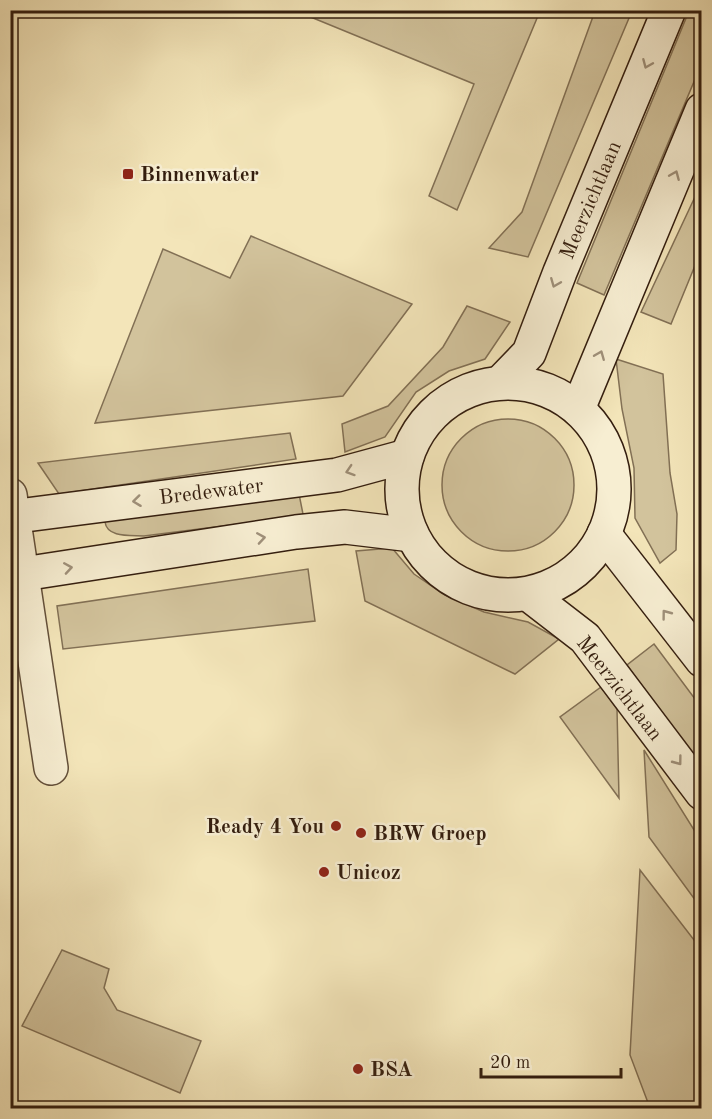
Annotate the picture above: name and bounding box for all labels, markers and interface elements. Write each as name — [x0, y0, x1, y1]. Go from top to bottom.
one-way arrow — [642, 58, 654, 69]
street label: Meerzichtlaan — [557, 138, 626, 263]
place label: Binnenwater — [140, 165, 259, 186]
marker: Binnenwater — [121, 167, 135, 181]
one-way arrow — [668, 170, 680, 181]
one-way arrow — [550, 278, 563, 288]
one-way arrow — [593, 350, 605, 361]
one-way arrow — [345, 463, 356, 476]
street label: Bredewater — [158, 476, 265, 509]
one-way arrow — [132, 494, 141, 506]
one-way arrow — [256, 532, 266, 544]
one-way arrow — [64, 563, 73, 575]
one-way arrow — [662, 609, 673, 620]
street label: Meerzichtlaan — [572, 633, 666, 745]
one-way arrow — [670, 754, 681, 765]
place label: Ready 4 You — [206, 817, 324, 838]
marker: Ready 4 You — [329, 819, 343, 833]
place label: BRW Groep — [373, 824, 487, 845]
marker: BRW Groep — [354, 826, 368, 840]
place label: Unicoz — [336, 863, 401, 884]
marker: Unicoz — [317, 865, 331, 879]
scale bar — [481, 1041, 620, 1079]
text: 20 m — [490, 1054, 530, 1072]
place label: BSA — [370, 1060, 413, 1081]
marker: BSA — [351, 1062, 365, 1076]

